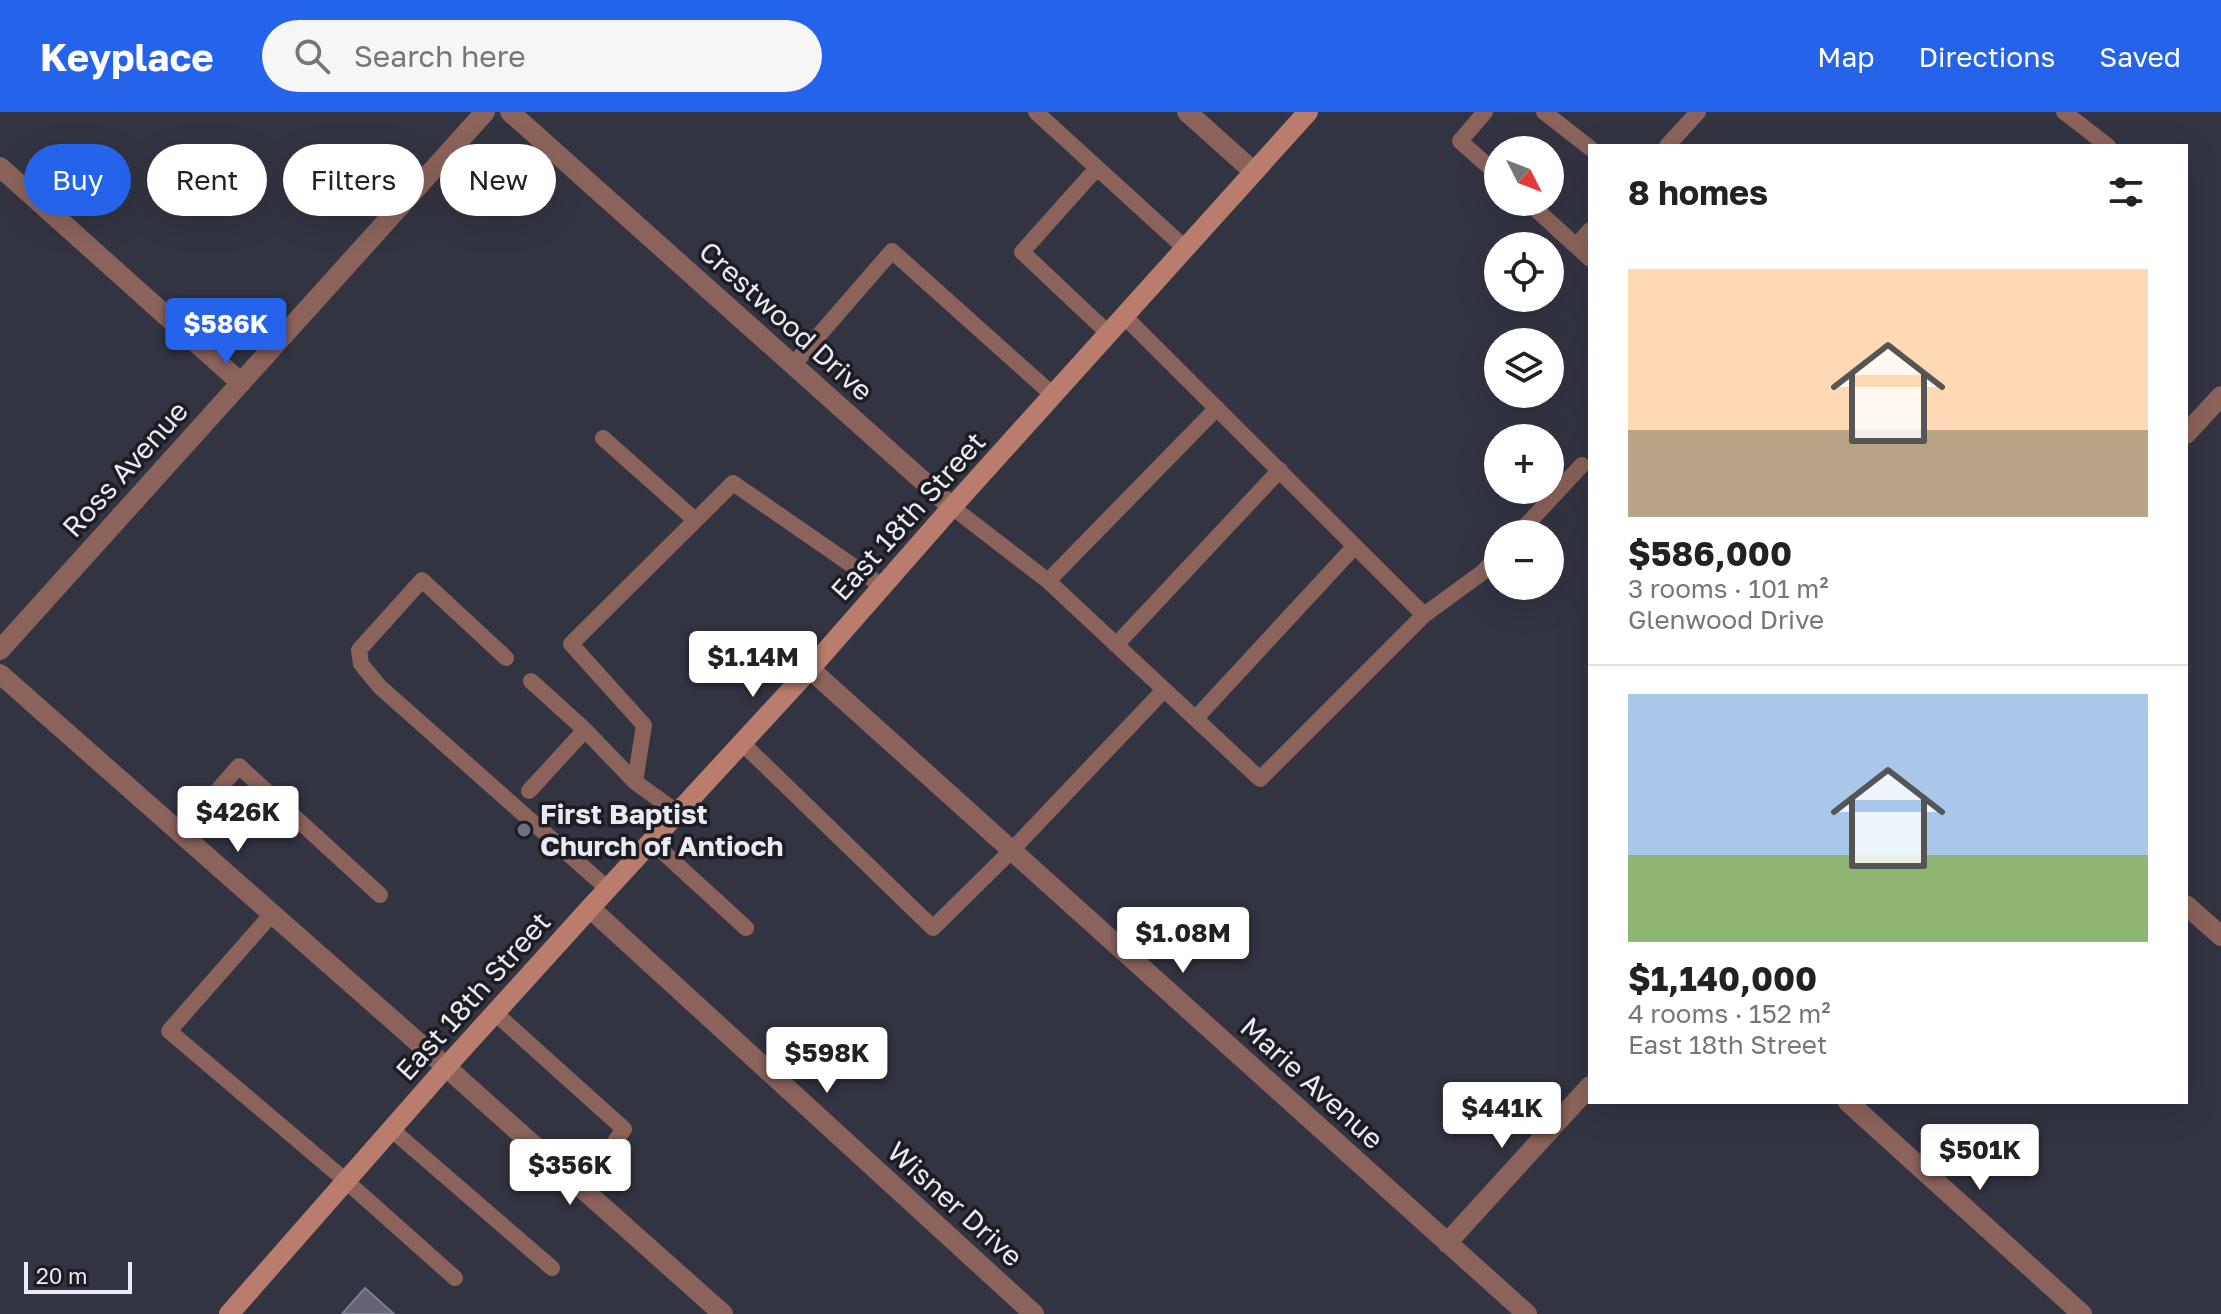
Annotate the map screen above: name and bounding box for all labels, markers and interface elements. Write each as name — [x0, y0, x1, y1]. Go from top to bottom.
search box — [262, 20, 822, 92]
text: Keyplace — [40, 34, 214, 79]
icon: search — [290, 34, 334, 78]
text: Search here — [354, 38, 526, 74]
text: Map — [1817, 40, 1874, 73]
text: Directions — [1918, 40, 2055, 73]
text: Saved — [2099, 40, 2181, 73]
north arrow — [1484, 136, 1564, 216]
map controls — [1484, 136, 1564, 600]
chip: Buy — [24, 144, 131, 216]
chip: Rent — [147, 144, 267, 216]
chip: Filters — [283, 144, 424, 216]
chip: New — [440, 144, 556, 216]
icon: filters — [2104, 170, 2148, 214]
text: 8 homes — [1628, 172, 1768, 212]
button: locate — [1484, 232, 1564, 312]
street label: Crestwood Drive — [693, 234, 880, 407]
pin: $586K — [170, 298, 282, 366]
text: $586K — [183, 308, 269, 339]
icon: home — [1816, 321, 1960, 465]
button: layers — [1484, 328, 1564, 408]
street label: Ross Avenue — [55, 394, 194, 543]
button: + — [1484, 424, 1564, 504]
street label: East 18th Street — [824, 425, 992, 606]
button: − — [1484, 520, 1564, 600]
text: $586,000 — [1628, 533, 1792, 573]
text: 3 rooms · 101 m² — [1628, 573, 1829, 604]
text: Glenwood Drive — [1628, 604, 1824, 635]
pin: $1.14M — [688, 631, 818, 699]
text: $1.14M — [707, 641, 799, 672]
icon: home — [1816, 746, 1960, 890]
pin: $426K — [182, 786, 294, 854]
text: $426K — [196, 796, 280, 827]
place label: First Baptist Church of Antioch — [540, 797, 783, 862]
marker: First Baptist Church of Antioch — [515, 821, 533, 839]
street label: East 18th Street — [389, 905, 557, 1086]
pin: $1.08M — [1118, 907, 1248, 975]
text: $1.08M — [1135, 917, 1231, 948]
text: $1,140,000 — [1628, 958, 1817, 998]
text: 4 rooms · 152 m² — [1628, 998, 1831, 1029]
street label: Marie Avenue — [1234, 1010, 1390, 1155]
pin: $598K — [771, 1027, 883, 1095]
text: East 18th Street — [1628, 1029, 1827, 1060]
text: $598K — [784, 1037, 870, 1068]
pin: $441K — [1446, 1082, 1558, 1150]
text: $441K — [1461, 1092, 1543, 1123]
pin: $501K — [1924, 1124, 2036, 1192]
street label: Wisner Drive — [881, 1134, 1030, 1273]
text: $501K — [1939, 1134, 2021, 1165]
pin: $356K — [514, 1139, 626, 1207]
text: $356K — [528, 1149, 612, 1180]
scale bar — [24, 1258, 132, 1294]
text: 20 m — [36, 1262, 87, 1289]

